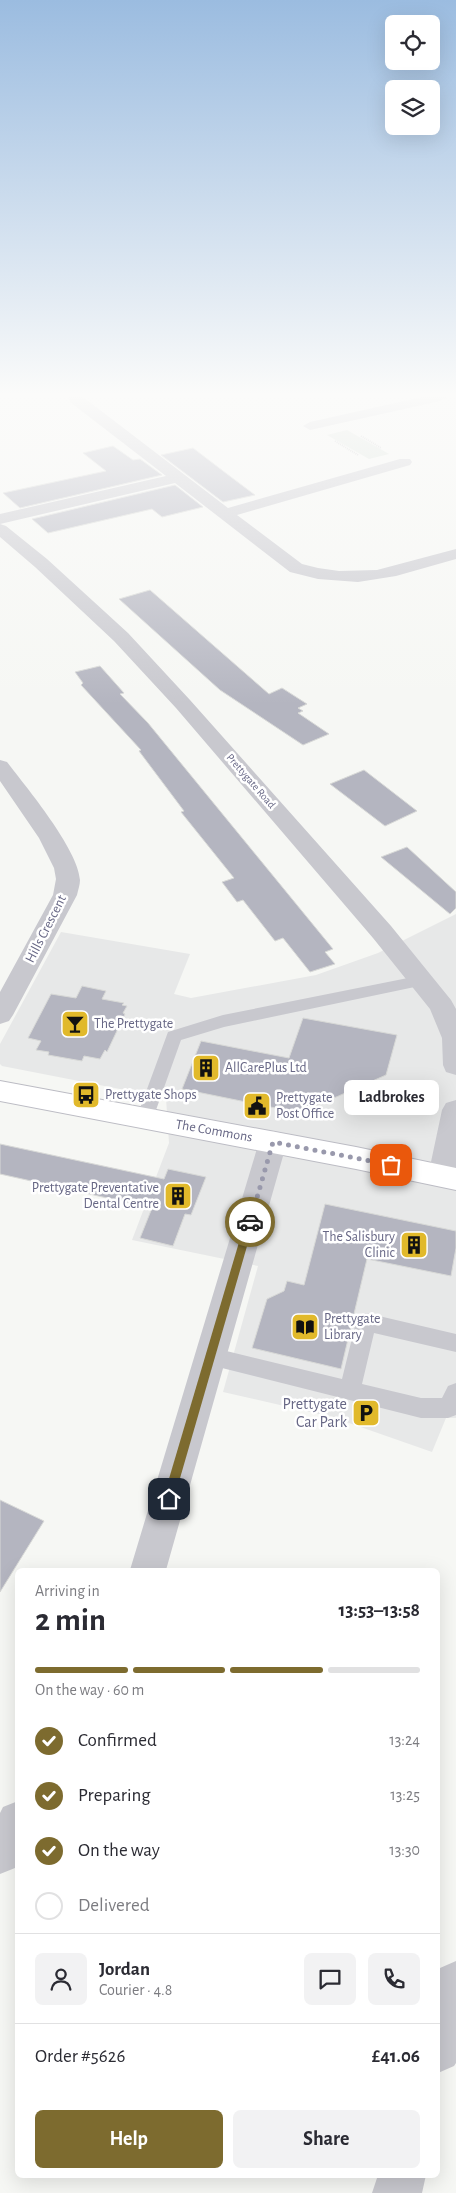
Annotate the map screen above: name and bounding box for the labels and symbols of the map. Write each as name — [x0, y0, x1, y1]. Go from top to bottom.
street label: Prettygate Road — [225, 752, 278, 811]
street label: Hills Crescent — [23, 892, 69, 965]
bar icon: The Prettygate — [60, 1009, 90, 1039]
place label: The Prettygate — [94, 1017, 173, 1031]
building icon: AllCarePlus Ltd — [191, 1053, 221, 1083]
place label: AllCarePlus Ltd — [225, 1061, 307, 1075]
bus stop icon: Prettygate Shops — [71, 1080, 101, 1110]
callout: Ladbrokes — [344, 1080, 438, 1115]
place label: Prettygate Shops — [105, 1088, 197, 1102]
public building icon: Prettygate Post Office — [242, 1091, 272, 1121]
place label: Prettygate Post Office — [276, 1091, 334, 1121]
street label: The Commons — [174, 1117, 254, 1145]
pin — [370, 1144, 412, 1186]
place label: Prettygate Preventative Dental Centre — [32, 1181, 159, 1211]
building icon: Prettygate Preventative Dental Centre — [163, 1181, 193, 1211]
courier — [225, 1197, 275, 1247]
place label: The Salisbury Clinic — [323, 1230, 396, 1260]
building icon: The Salisbury Clinic — [399, 1230, 429, 1260]
library icon: Prettygate Library — [290, 1312, 320, 1342]
place label: Prettygate Library — [324, 1312, 380, 1342]
place label: Prettygate Car Park — [282, 1396, 348, 1430]
parking icon: Prettygate Car Park — [351, 1398, 381, 1428]
pin — [148, 1478, 190, 1520]

